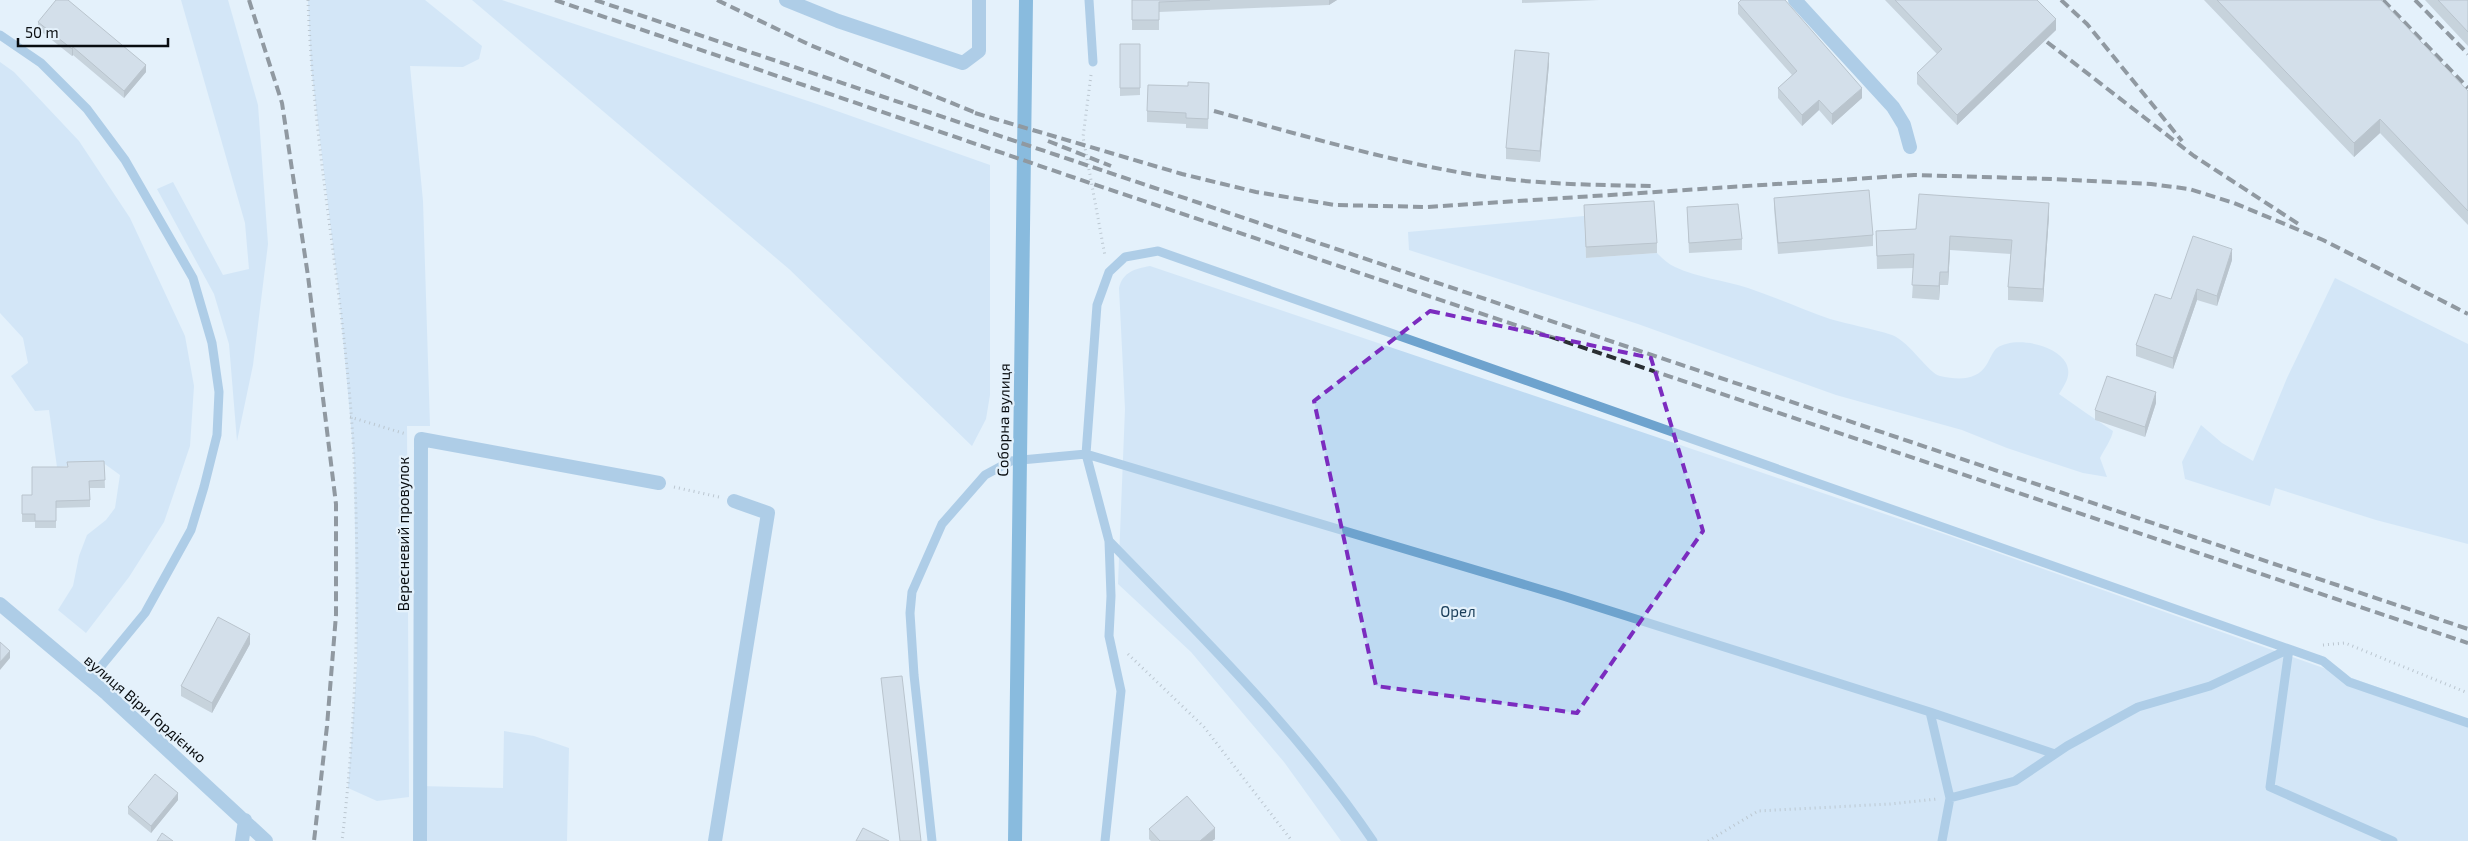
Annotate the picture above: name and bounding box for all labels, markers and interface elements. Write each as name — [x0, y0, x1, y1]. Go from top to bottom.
scale bar — [18, 15, 168, 47]
text: 50 m — [25, 23, 59, 41]
street label: Соборна вулиця — [993, 363, 1014, 477]
street label: Вересневий провулок — [394, 457, 413, 611]
park label: Орел — [1440, 602, 1476, 620]
street label: вулиця Віри Гордієнко — [80, 650, 210, 767]

